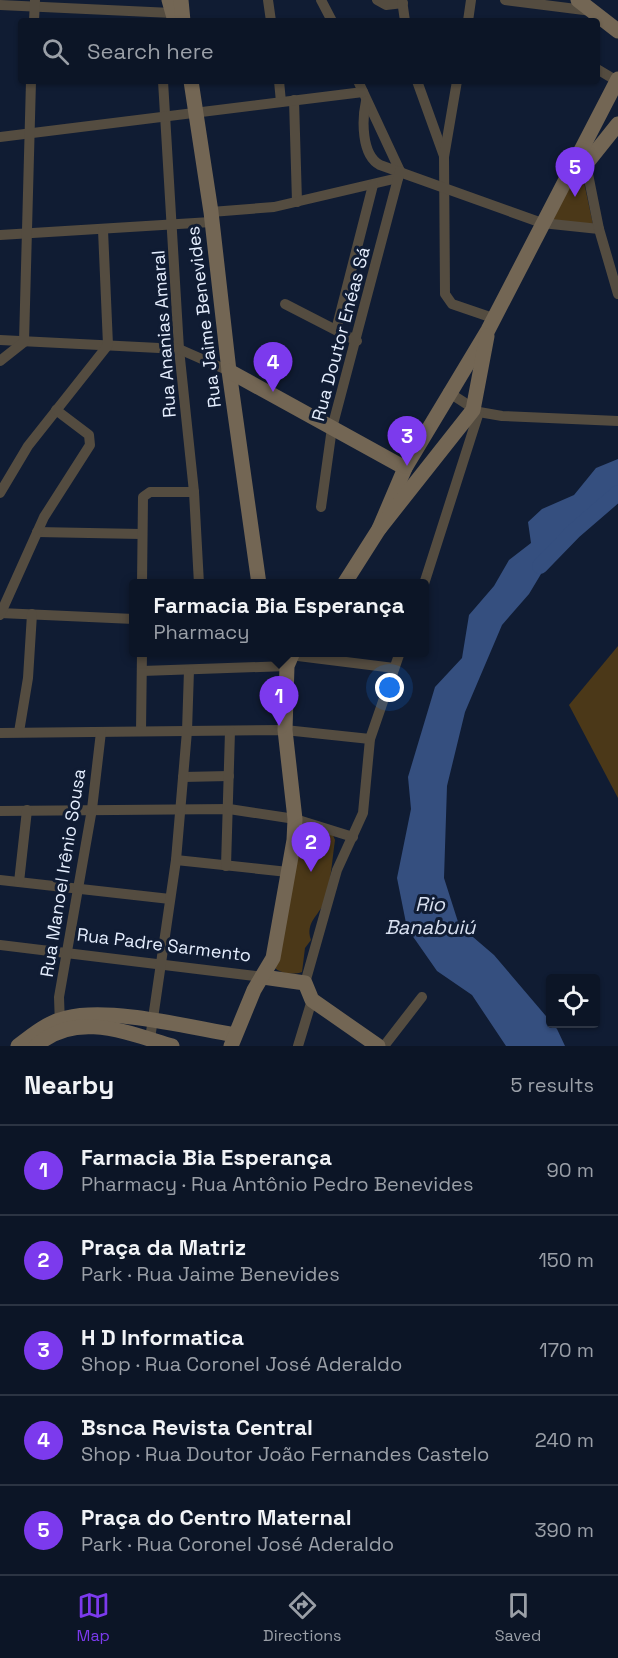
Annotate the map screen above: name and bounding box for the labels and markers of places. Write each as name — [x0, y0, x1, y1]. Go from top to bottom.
pin: 5 — [556, 148, 594, 197]
pin: 4 — [254, 342, 292, 392]
pin: 3 — [388, 416, 426, 466]
pin: 1 — [260, 676, 298, 726]
pin: 2 — [292, 822, 330, 872]

